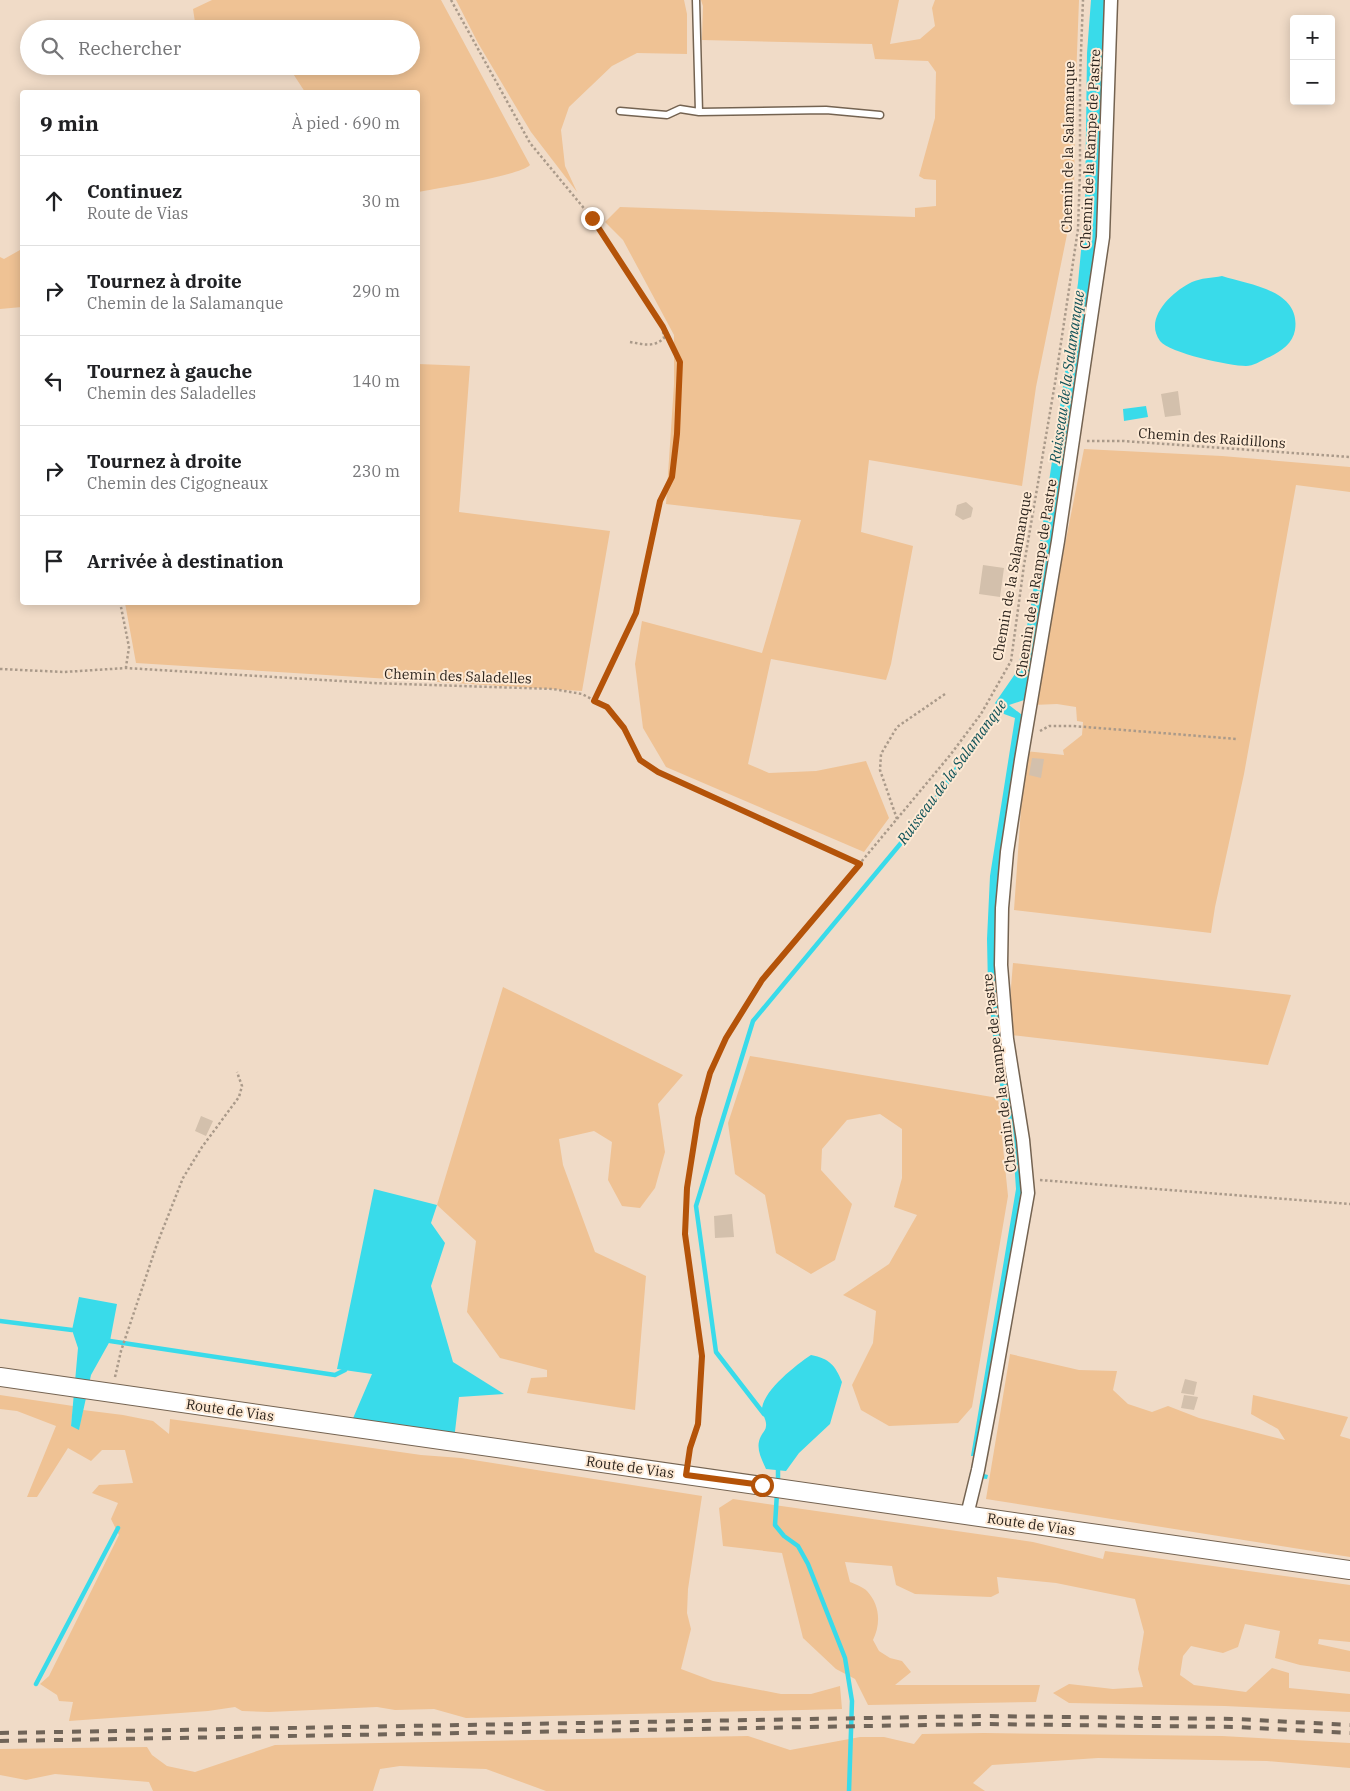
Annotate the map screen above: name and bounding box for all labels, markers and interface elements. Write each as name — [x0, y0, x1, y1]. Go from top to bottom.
map controls — [1290, 15, 1335, 105]
button: + — [1290, 15, 1335, 60]
search box — [20, 20, 420, 75]
icon: search — [38, 34, 66, 62]
text: Rechercher — [78, 36, 181, 60]
street label: Chemin de la Rampe de Pastre — [1076, 49, 1104, 249]
button: − — [1290, 60, 1335, 105]
street label: Chemin de la Salamanque — [1058, 61, 1078, 233]
text: 9 min — [40, 109, 99, 137]
text: À pied · 690 m — [292, 113, 400, 133]
text: Continuez — [87, 179, 182, 203]
icon: ahead — [40, 187, 68, 215]
text: 30 m — [362, 191, 400, 211]
text: Route de Vias — [87, 203, 188, 223]
route end — [581, 207, 604, 230]
text: Tournez à droite — [87, 269, 242, 293]
icon: right — [40, 277, 68, 305]
text: 290 m — [352, 281, 400, 301]
water label: Ruisseau de la Salamanque — [1045, 289, 1088, 466]
text: Chemin de la Salamanque — [87, 293, 283, 313]
text: Tournez à gauche — [87, 359, 252, 383]
icon: left — [40, 367, 68, 395]
text: 140 m — [352, 371, 400, 391]
text: Chemin des Saladelles — [87, 383, 256, 403]
street label: Chemin des Raidillons — [1138, 424, 1287, 452]
text: Tournez à droite — [87, 449, 242, 473]
icon: right — [40, 457, 68, 485]
text: 230 m — [352, 461, 400, 481]
text: Chemin des Cigogneaux — [87, 473, 268, 493]
street label: Chemin de la Rampe de Pastre — [1011, 478, 1061, 678]
street label: Chemin de la Salamanque — [988, 490, 1036, 662]
icon: arrive — [40, 547, 68, 575]
text: Arrivée à destination — [87, 549, 284, 573]
street label: Chemin des Saladelles — [384, 664, 532, 688]
water label: Ruisseau de la Salamanque — [892, 695, 1011, 849]
street label: Chemin de la Rampe de Pastre — [978, 972, 1020, 1174]
street label: Route de Vias — [185, 1395, 275, 1425]
street label: Route de Vias — [585, 1452, 675, 1482]
route start — [751, 1474, 774, 1497]
street label: Route de Vias — [986, 1509, 1076, 1539]

